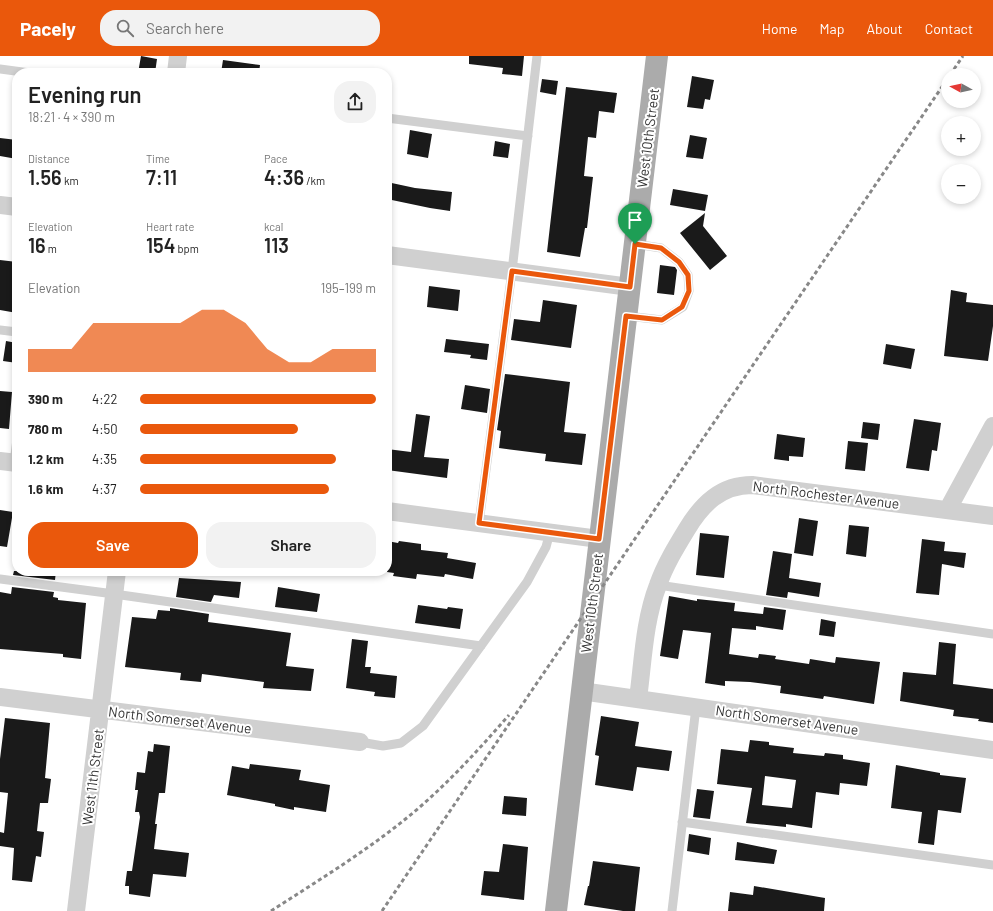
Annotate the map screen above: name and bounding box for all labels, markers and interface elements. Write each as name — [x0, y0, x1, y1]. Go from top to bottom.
search box — [100, 10, 380, 46]
text: Pacely — [20, 17, 76, 40]
icon: search — [114, 17, 136, 39]
text: Search here — [146, 19, 224, 37]
text: Home — [762, 20, 798, 37]
text: Map — [820, 20, 844, 37]
text: About — [866, 20, 903, 37]
text: Contact — [925, 20, 973, 37]
north arrow — [941, 68, 981, 108]
map controls — [941, 68, 981, 204]
text: Evening run — [28, 81, 142, 107]
button: share — [334, 81, 376, 123]
street label: West 10th Street — [633, 87, 662, 189]
text: 18:21 · 4 × 390 m — [28, 109, 115, 125]
button: + — [941, 116, 981, 156]
text: Distance — [28, 152, 70, 165]
text: Time — [146, 152, 170, 165]
text: Pace — [264, 152, 288, 165]
button: − — [941, 164, 981, 204]
text: 1.56 — [28, 165, 62, 189]
text: 7:11 — [146, 165, 177, 189]
text: 4:36 — [264, 165, 304, 189]
text: km — [62, 174, 79, 187]
text: /km — [304, 174, 325, 187]
pin — [618, 203, 652, 244]
icon: arrive — [624, 209, 646, 231]
text: Elevation — [28, 220, 72, 233]
text: Heart rate — [146, 220, 194, 233]
text: kcal — [264, 220, 283, 233]
text: 16 — [28, 233, 46, 257]
text: 154 — [146, 233, 175, 257]
text: 113 — [264, 233, 289, 257]
text: m — [46, 242, 57, 255]
text: bpm — [175, 242, 199, 255]
text: Elevation — [28, 280, 80, 296]
text: 195–199 m — [321, 280, 376, 296]
text: 390 m — [28, 391, 63, 407]
text: 4:22 — [92, 391, 118, 407]
text: 780 m — [28, 421, 62, 437]
text: 4:50 — [92, 421, 118, 437]
text: 1.2 km — [28, 451, 64, 467]
text: 4:35 — [92, 451, 117, 467]
street label: North Rochester Avenue — [752, 477, 900, 512]
text: 1.6 km — [28, 481, 63, 497]
text: 4:37 — [92, 481, 116, 497]
button: Save — [28, 522, 198, 568]
button: Share — [206, 522, 376, 568]
street label: West 10th Street — [577, 552, 606, 654]
street label: North Somerset Avenue — [715, 701, 860, 738]
street label: North Somerset Avenue — [107, 702, 253, 737]
street label: West 11th Street — [78, 728, 107, 826]

